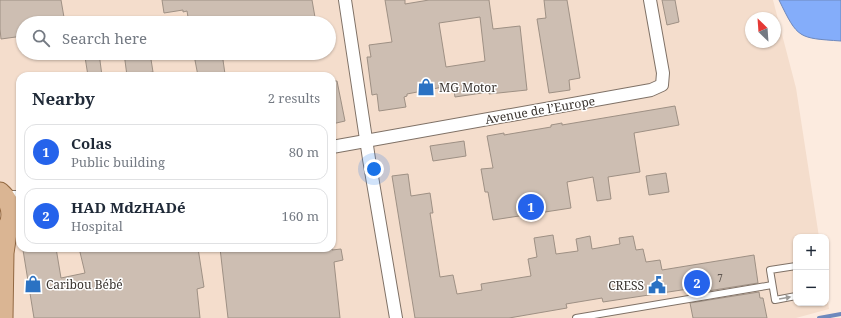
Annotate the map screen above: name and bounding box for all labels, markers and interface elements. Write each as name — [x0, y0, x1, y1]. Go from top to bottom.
north arrow — [745, 12, 781, 48]
search box — [16, 16, 336, 60]
icon: search — [30, 27, 52, 49]
text: Search here — [62, 28, 147, 48]
shop icon: MG Motor — [416, 77, 436, 97]
place label: MG Motor — [439, 79, 497, 96]
text: Nearby — [32, 87, 95, 110]
text: 2 results — [268, 89, 320, 107]
street label: Avenue de l’Europe — [484, 92, 596, 128]
text: Colas — [71, 133, 112, 153]
text: 1 — [42, 143, 50, 161]
text: 80 m — [289, 143, 319, 161]
text: Public building — [71, 153, 165, 171]
your location — [364, 159, 384, 179]
pin: 1 — [518, 192, 544, 222]
text: HAD MdzHADé — [71, 197, 186, 217]
text: 2 — [42, 207, 50, 225]
text: 160 m — [282, 207, 319, 225]
text: Hospital — [71, 217, 123, 235]
map controls — [793, 234, 829, 306]
button: + — [793, 234, 829, 270]
pin: 2 — [684, 268, 710, 298]
button: − — [793, 270, 829, 306]
house number: 7 — [717, 271, 723, 285]
shop icon: Caribou Bébé — [23, 274, 43, 294]
public building icon: CRESS — [647, 275, 667, 295]
place label: Caribou Bébé — [46, 276, 123, 293]
place label: CRESS — [608, 277, 644, 294]
one-way arrow — [779, 295, 791, 301]

